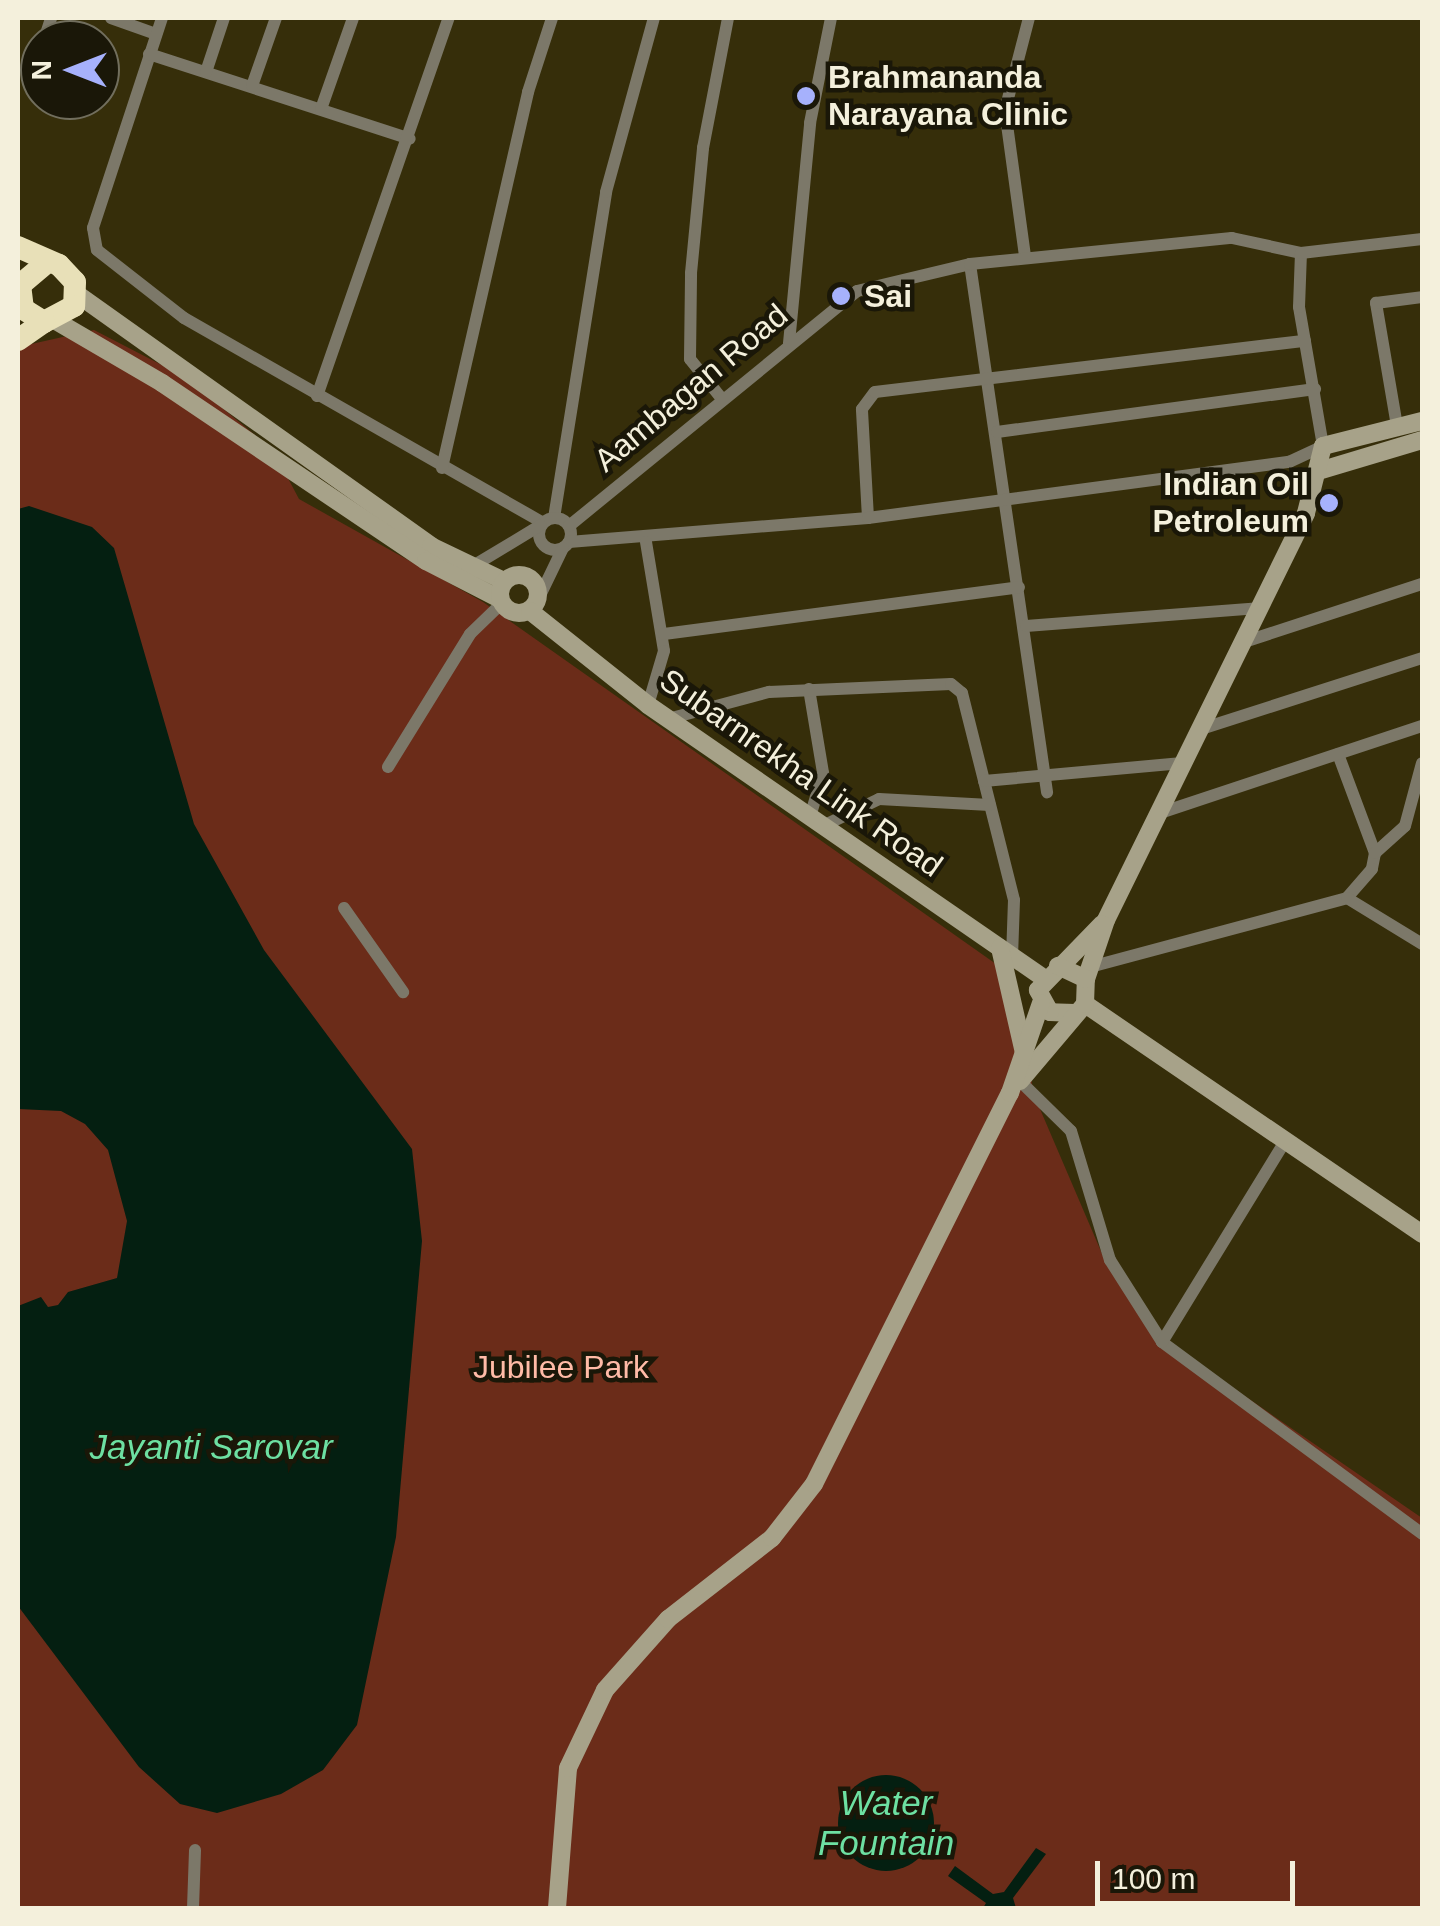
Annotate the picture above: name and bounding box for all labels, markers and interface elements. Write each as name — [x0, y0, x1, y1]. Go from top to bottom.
north arrow — [20, 20, 120, 120]
place label: Brahmananda Narayana Clinic — [828, 59, 1068, 134]
text: N — [26, 60, 57, 80]
marker: Brahmananda Narayana Clinic — [793, 83, 819, 109]
place label: Sai — [864, 277, 912, 315]
marker: Sai — [828, 283, 854, 309]
street label: Aambagan Road — [587, 296, 795, 480]
place label: Indian Oil Petroleum — [1153, 466, 1309, 541]
marker: Indian Oil Petroleum — [1318, 492, 1340, 514]
street label: Subarnrekha Link Road — [652, 661, 950, 885]
park label: Jubilee Park — [473, 1348, 649, 1386]
water label: Jayanti Sarovar — [89, 1426, 333, 1468]
water label: Water Fountain — [818, 1782, 954, 1864]
scale bar — [1100, 1841, 1300, 1903]
text: 100 m — [1112, 1862, 1195, 1895]

